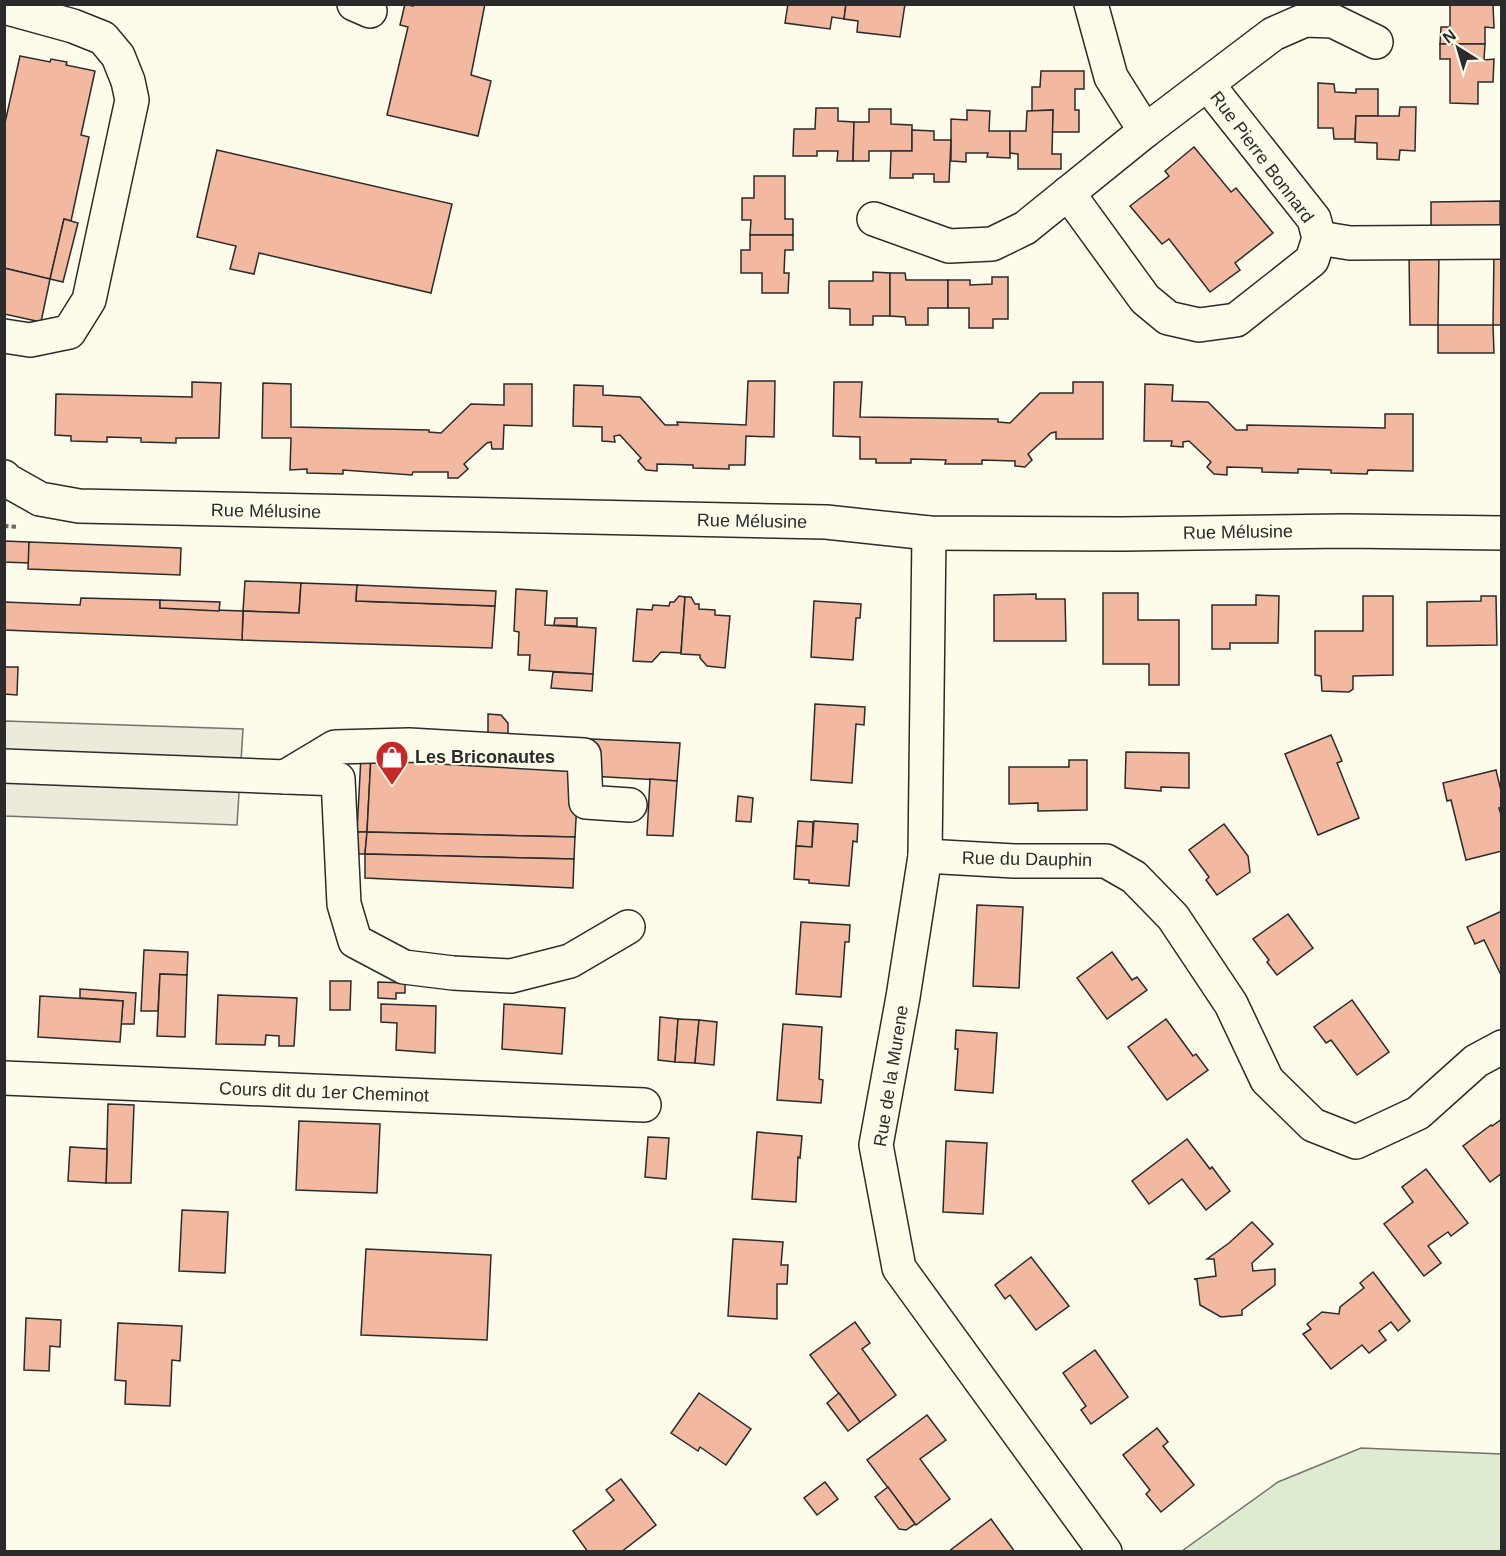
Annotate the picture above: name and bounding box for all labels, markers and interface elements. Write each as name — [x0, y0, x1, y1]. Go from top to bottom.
north arrow — [1428, 18, 1488, 78]
text: N — [1440, 26, 1459, 47]
street label: Rue Pierre Bonnard — [1206, 87, 1318, 227]
street label: Rue Mélusine — [211, 500, 321, 522]
street label: Rue Mélusine — [697, 510, 807, 532]
street label: Rue Mélusine — [1183, 521, 1293, 543]
shop icon: Les Briconautes — [374, 739, 410, 786]
place label: Les Briconautes — [415, 747, 555, 767]
street label: Rue du Dauphin — [962, 848, 1092, 870]
street label: Rue de la Murene — [870, 1004, 912, 1148]
street label: Cours dit du 1er Cheminot — [219, 1078, 429, 1106]

